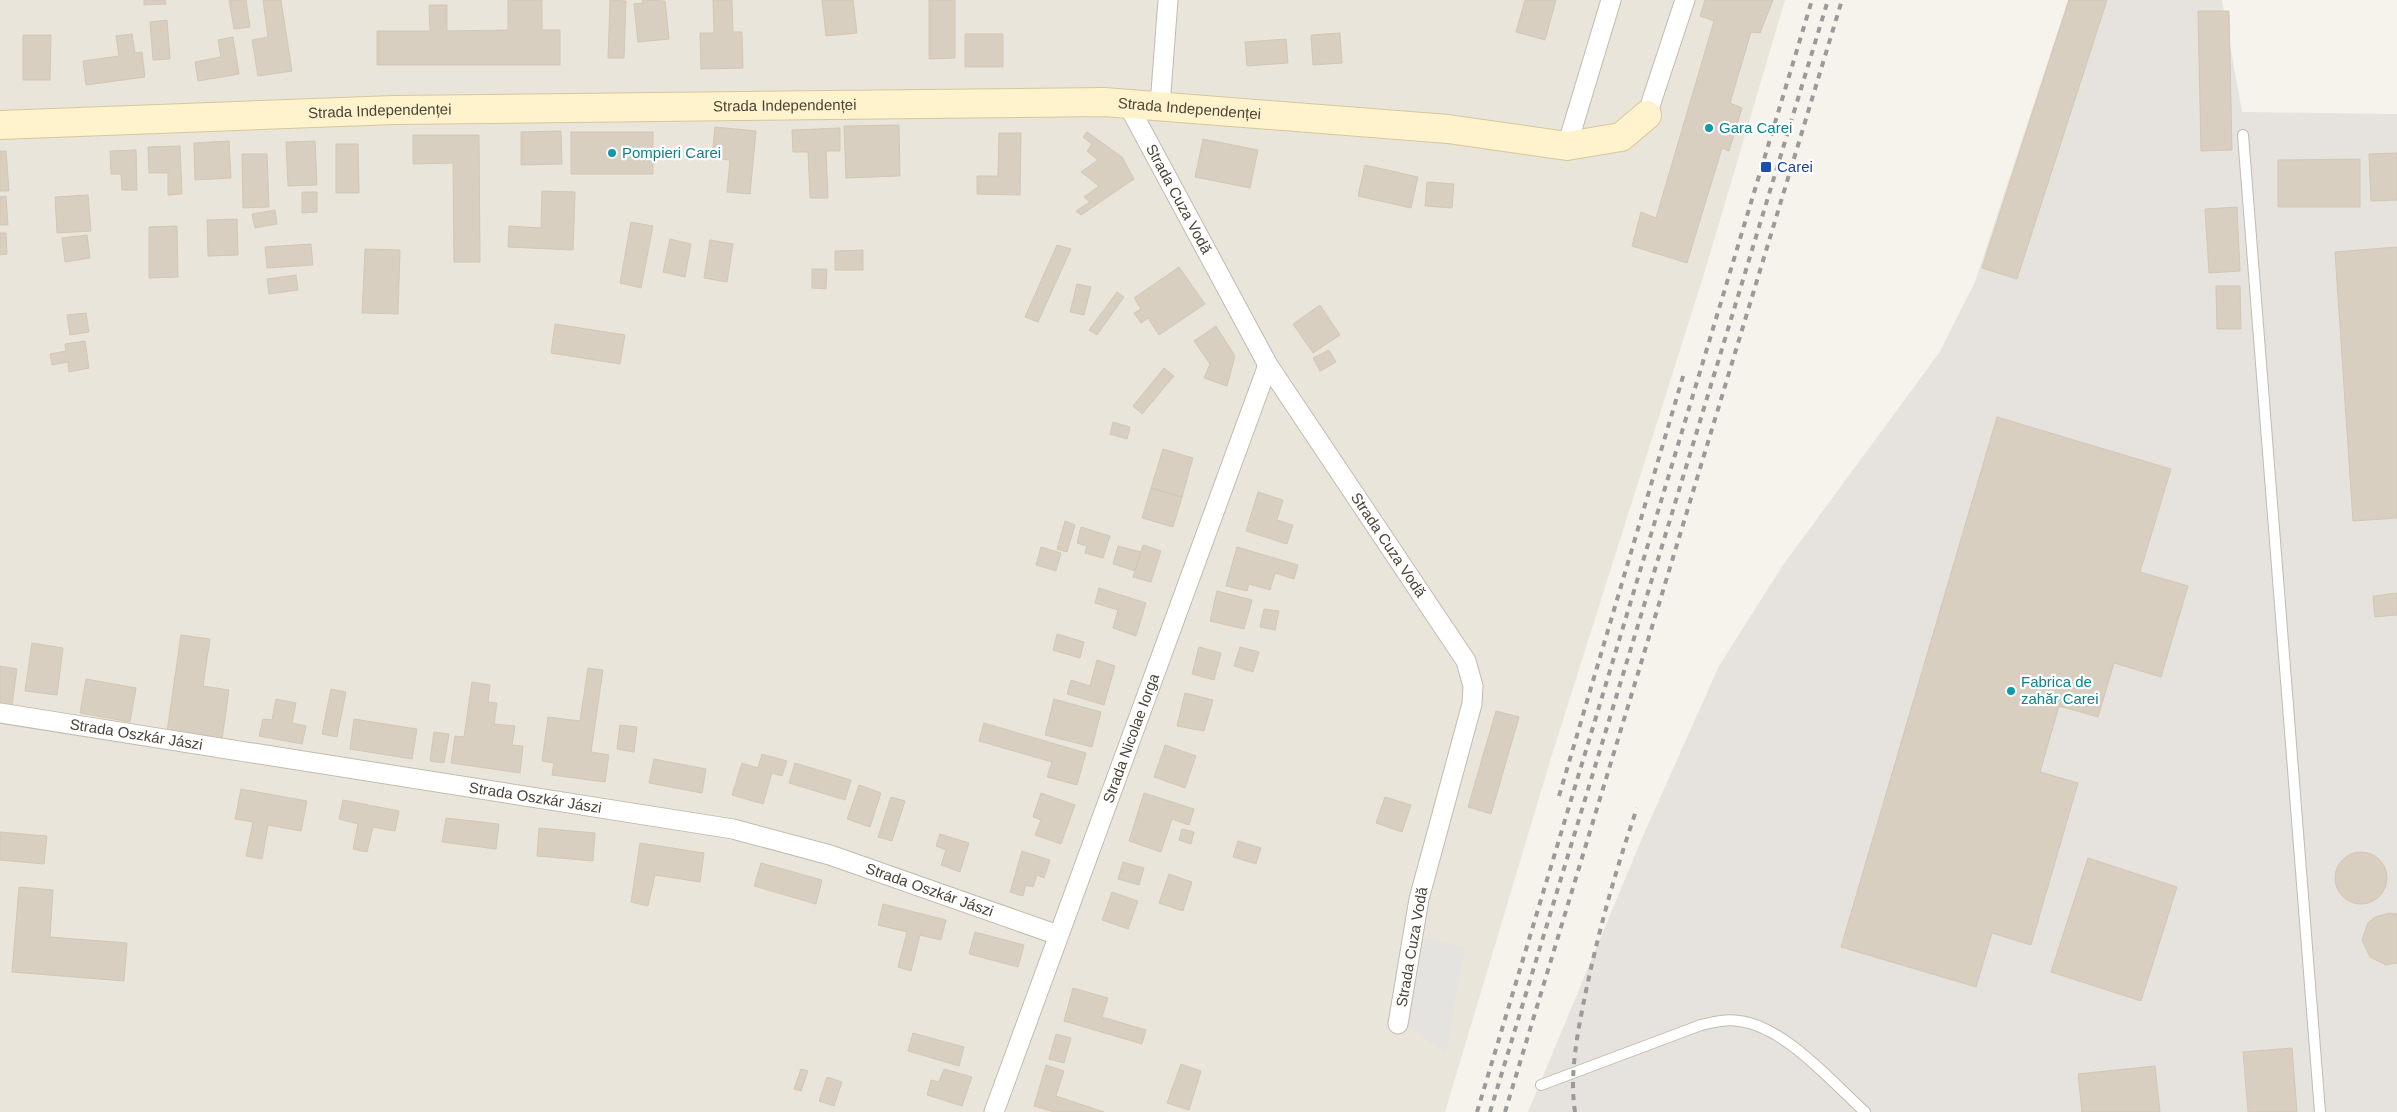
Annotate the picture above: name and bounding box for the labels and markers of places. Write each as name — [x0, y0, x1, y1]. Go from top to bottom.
place label: Gara Carei — [1719, 119, 1792, 136]
marker: Gara Carei — [1703, 122, 1715, 134]
place label: Pompieri Carei — [622, 144, 721, 161]
marker: Pompieri Carei — [606, 147, 618, 159]
place label: Carei — [1777, 158, 1813, 175]
marker: Carei — [1759, 160, 1773, 174]
place label: Fabrica de zahăr Carei — [2021, 673, 2099, 707]
marker: Fabrica de zahăr Carei — [2005, 685, 2017, 697]

